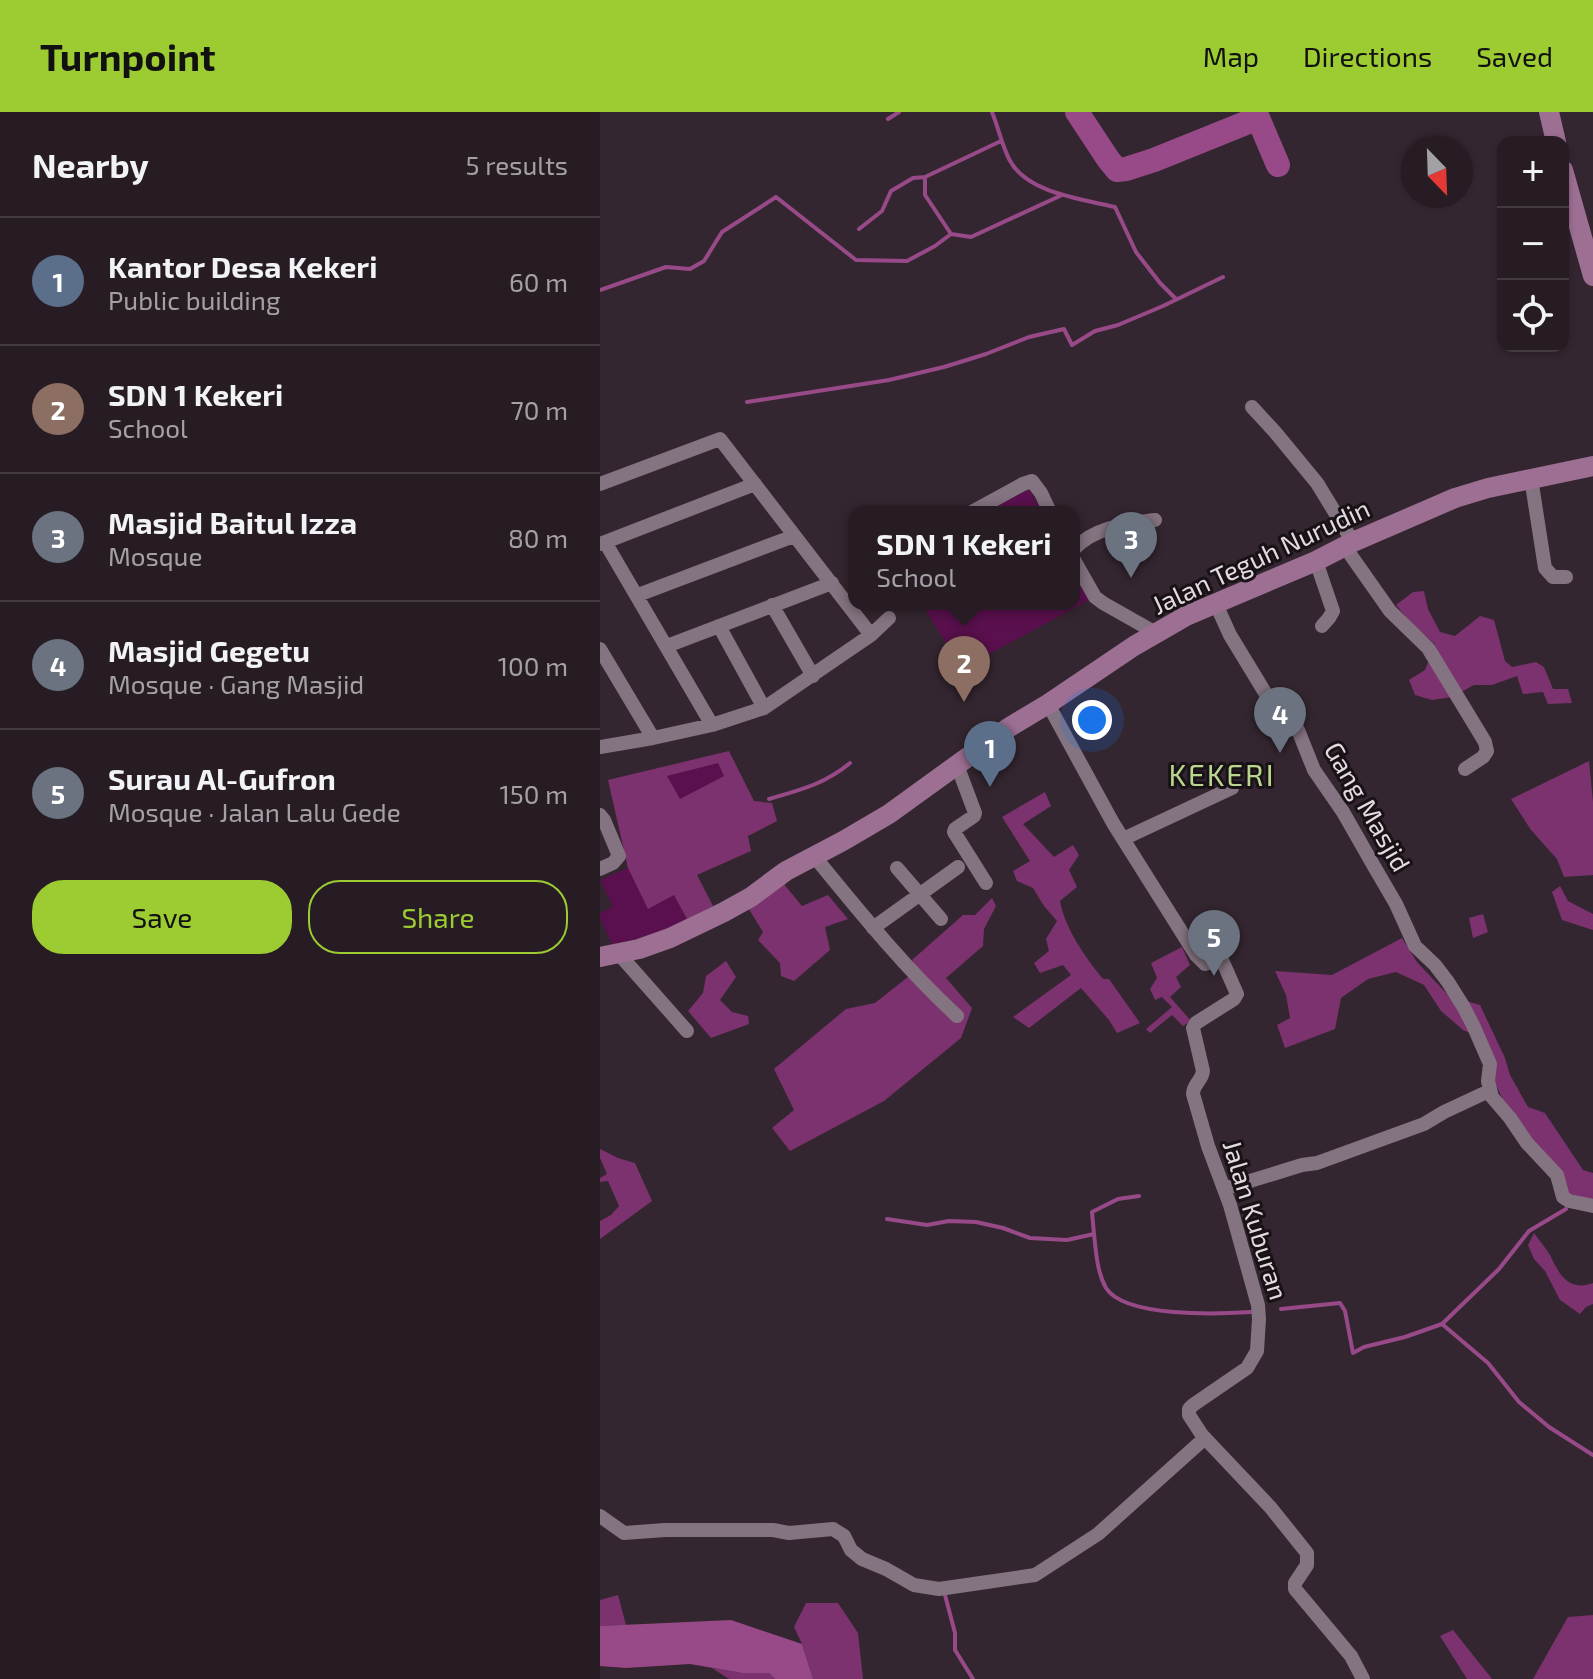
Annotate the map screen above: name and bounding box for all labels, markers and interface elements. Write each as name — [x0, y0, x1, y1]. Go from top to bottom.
text: Turnpoint — [40, 33, 216, 79]
text: Map — [1203, 39, 1259, 73]
text: Directions — [1303, 39, 1432, 73]
text: Saved — [1476, 39, 1553, 73]
north arrow — [1401, 136, 1473, 208]
map controls — [1497, 136, 1569, 352]
button: + — [1497, 136, 1569, 208]
text: Nearby — [32, 144, 149, 185]
text: 5 results — [466, 149, 568, 180]
button: − — [1497, 208, 1569, 280]
text: Kantor Desa Kekeri — [108, 248, 377, 284]
text: 1 — [52, 266, 64, 297]
text: 60 m — [509, 266, 568, 297]
button: locate — [1497, 280, 1569, 352]
text: Public building — [108, 284, 280, 315]
text: SDN 1 Kekeri — [108, 376, 283, 412]
text: 2 — [50, 394, 66, 425]
text: 70 m — [510, 394, 568, 425]
text: School — [108, 412, 188, 443]
street label: Jalan Teguh Nurudin — [1147, 492, 1374, 620]
text: Masjid Baitul Izza — [108, 504, 357, 540]
popup — [848, 506, 1080, 610]
pin: 3 — [1105, 512, 1157, 578]
text: 3 — [51, 522, 65, 553]
text: 80 m — [508, 522, 568, 553]
text: SDN 1 Kekeri — [876, 525, 1052, 561]
text: Mosque — [108, 540, 202, 571]
text: School — [876, 561, 956, 592]
text: Masjid Gegetu — [108, 632, 310, 668]
pin: 2 — [938, 636, 990, 702]
text: 4 — [50, 650, 66, 681]
text: 100 m — [498, 650, 568, 681]
text: Mosque · Gang Masjid — [108, 668, 364, 699]
pin: 4 — [1254, 687, 1306, 753]
your location — [1072, 700, 1112, 740]
pin: 1 — [964, 721, 1016, 787]
street label: Gang Masjid — [1319, 736, 1418, 876]
district label: KEKERI — [1168, 756, 1276, 792]
text: Surau Al-Gufron — [108, 760, 336, 796]
text: 5 — [51, 778, 65, 809]
text: 150 m — [499, 778, 568, 809]
text: Mosque · Jalan Lalu Gede — [108, 796, 401, 827]
button: Save — [32, 880, 292, 954]
button: Share — [308, 880, 568, 954]
pin: 5 — [1188, 910, 1240, 976]
street label: Jalan Kuburan — [1217, 1136, 1295, 1303]

